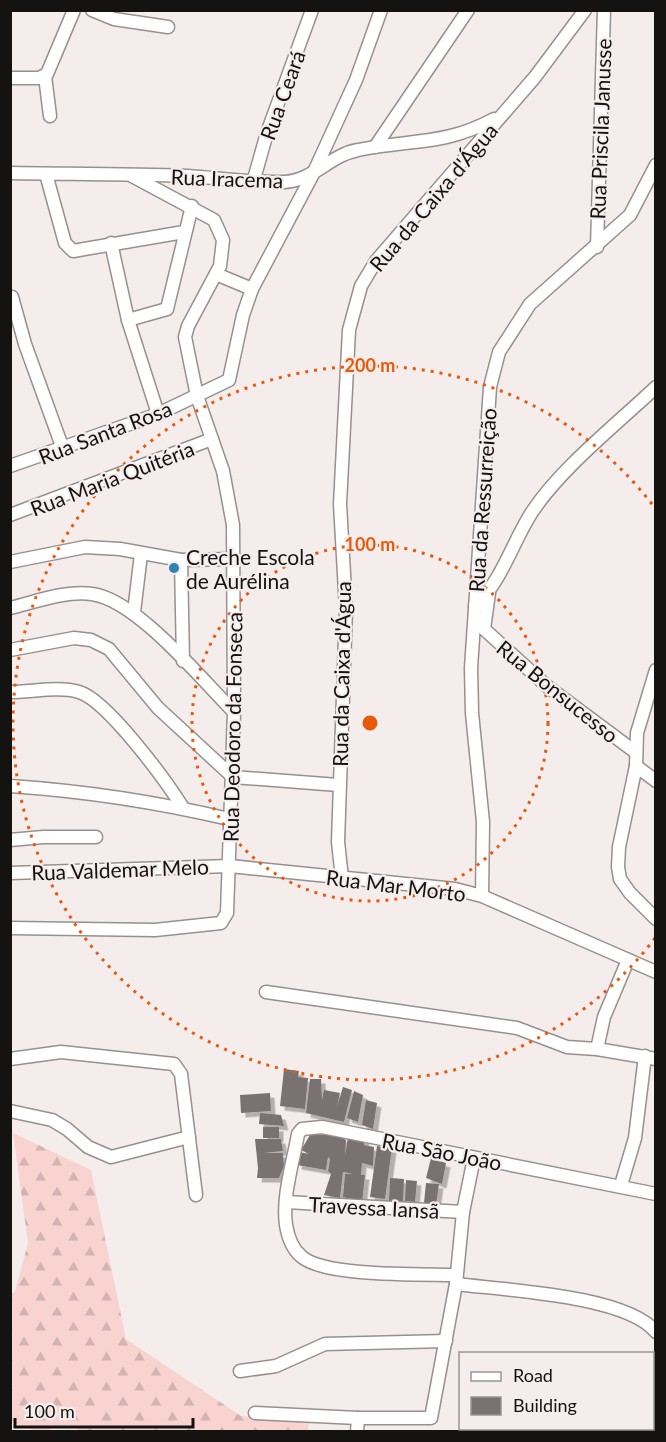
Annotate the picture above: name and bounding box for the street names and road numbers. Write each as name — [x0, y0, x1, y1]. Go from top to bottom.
street label: Rua Priscila Janusse — [584, 38, 616, 220]
street label: Rua Ceará — [254, 47, 310, 143]
street label: Rua da Caixa d'Água — [364, 118, 502, 276]
street label: Rua Iracema — [170, 164, 284, 192]
street label: Rua Santa Rosa — [35, 395, 175, 469]
street label: Rua da Ressurreição — [463, 407, 501, 593]
street label: Rua Maria Quitéria — [27, 435, 197, 521]
street label: Rua da Caixa d'Água — [327, 581, 355, 767]
street label: Rua Deodoro da Fonseca — [217, 612, 247, 842]
street label: Rua Bonsucesso — [492, 634, 624, 748]
street label: Rua Valdemar Melo — [31, 853, 209, 885]
street label: Rua Mar Morto — [325, 864, 467, 906]
street label: Rua São João — [380, 1127, 504, 1175]
street label: Travessa Iansã — [308, 1191, 440, 1223]

